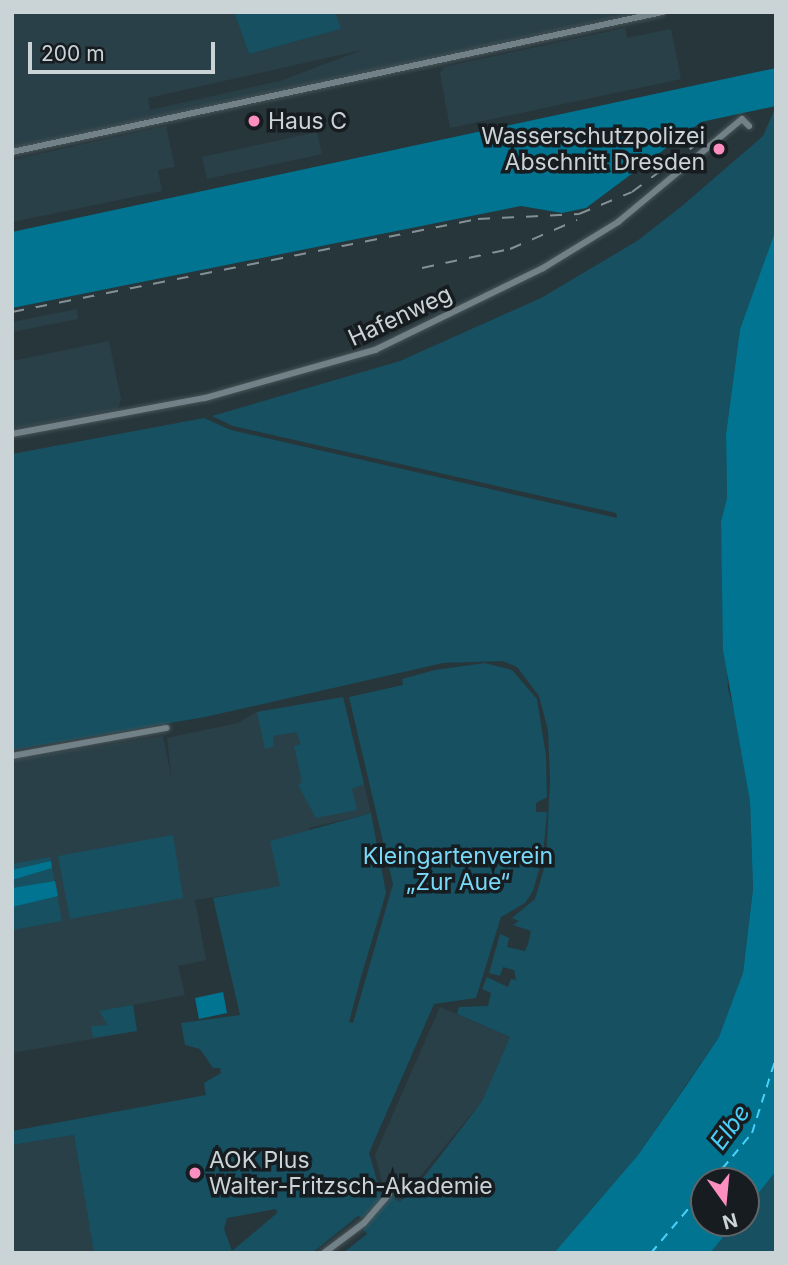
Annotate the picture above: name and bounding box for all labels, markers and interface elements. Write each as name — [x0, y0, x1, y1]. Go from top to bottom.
scale bar — [32, 28, 219, 72]
text: 200 m — [41, 41, 105, 66]
place label: Haus C — [268, 107, 347, 135]
marker: Haus C — [246, 113, 262, 129]
place label: Wasserschutzpolizei Abschnitt Dresden — [481, 122, 705, 176]
marker: Wasserschutzpolizei Abschnitt Dresden — [711, 141, 727, 157]
street label: Hafenweg — [344, 280, 456, 352]
park label: Kleingartenverein „Zur Aue“ — [363, 842, 553, 896]
water label: Elbe — [704, 1099, 756, 1155]
place label: AOK Plus Walter-Fritzsch-Akademie — [209, 1146, 493, 1200]
marker: AOK Plus Walter-Fritzsch-Akademie — [187, 1165, 203, 1181]
north arrow — [690, 1167, 760, 1237]
text: N — [720, 1208, 740, 1234]

